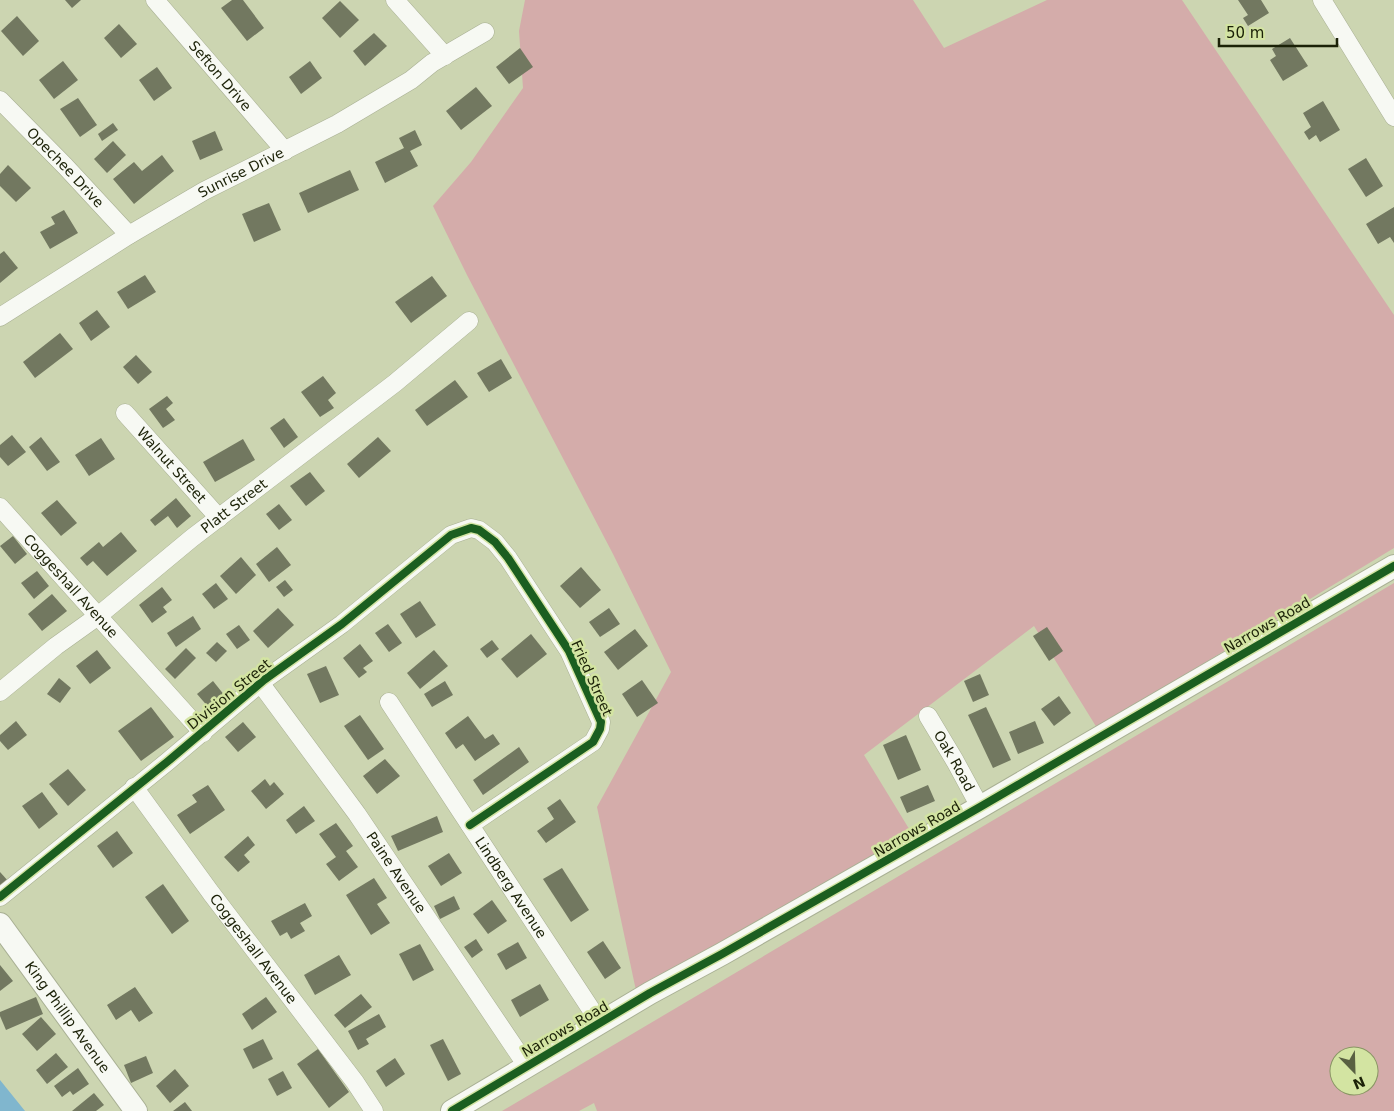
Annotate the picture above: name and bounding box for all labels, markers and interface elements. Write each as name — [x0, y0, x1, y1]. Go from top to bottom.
scale bar — [1219, 15, 1336, 47]
text: 50 m — [1226, 24, 1264, 42]
street label: Sefton Drive — [186, 38, 255, 114]
street label: Opechee Drive — [24, 124, 107, 211]
street label: Sunrise Drive — [195, 144, 286, 201]
street label: Walnut Street — [134, 424, 210, 507]
street label: Platt Street — [198, 475, 271, 536]
street label: Coggeshall Avenue — [20, 531, 121, 641]
street label: Narrows Road — [1221, 594, 1313, 656]
street label: Fried Street — [568, 638, 616, 719]
street label: Division Street — [184, 655, 274, 732]
street label: Oak Road — [931, 728, 978, 794]
street label: Narrows Road — [871, 798, 963, 860]
street label: Paine Avenue — [363, 829, 429, 916]
street label: Lindberg Avenue — [472, 834, 550, 941]
street label: Coggeshall Avenue — [206, 891, 300, 1007]
street label: King Phillip Avenue — [22, 958, 113, 1076]
street label: Narrows Road — [519, 998, 611, 1060]
north arrow — [1329, 1046, 1379, 1096]
text: N — [1351, 1073, 1368, 1093]

